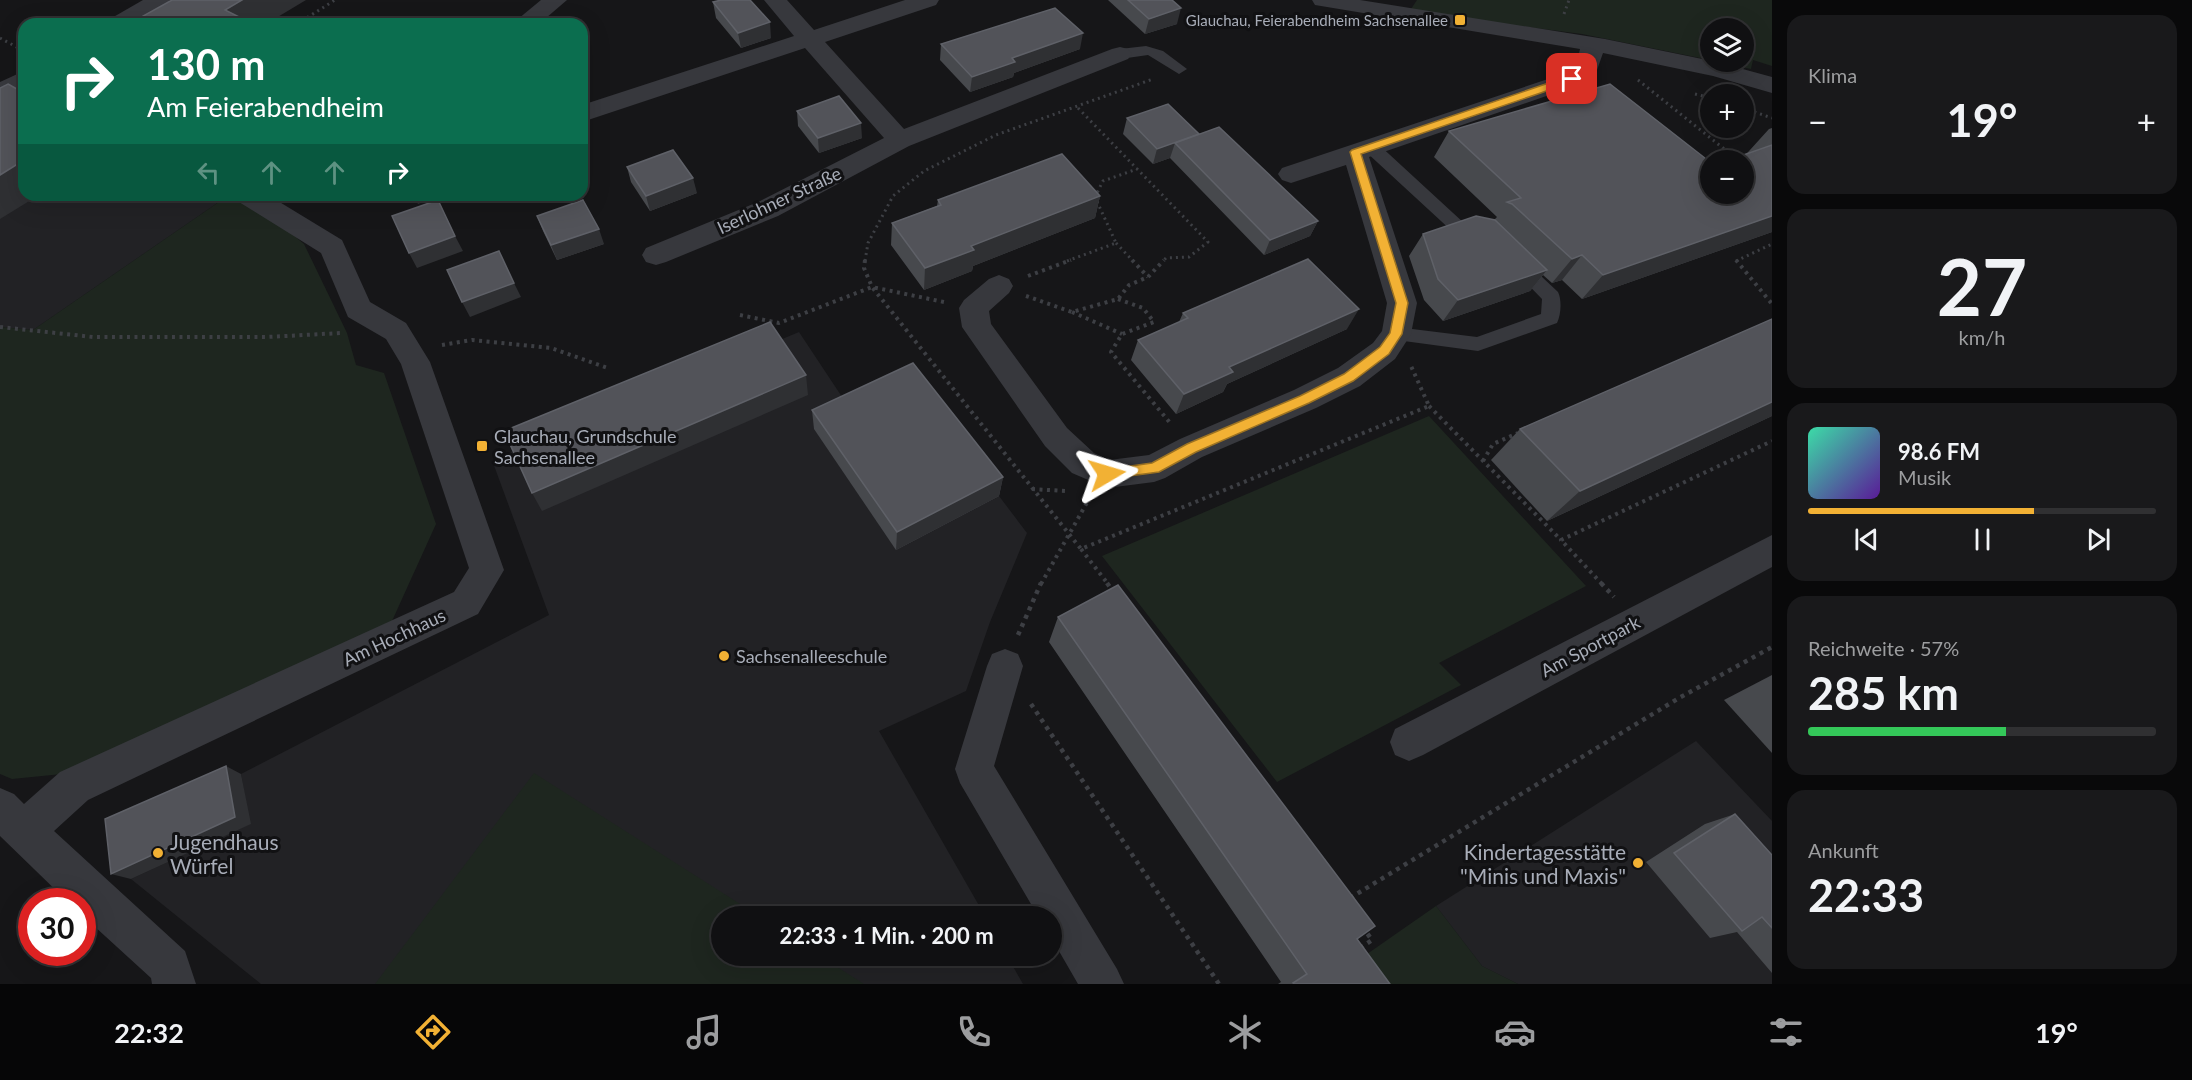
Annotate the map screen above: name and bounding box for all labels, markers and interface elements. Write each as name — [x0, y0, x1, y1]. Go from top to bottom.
place label: Glauchau, Feierabendheim Sachsenallee — [1186, 11, 1448, 29]
marker: Glauchau, Feierabendheim Sachsenallee — [1453, 13, 1467, 27]
map controls — [1700, 18, 1754, 204]
button: layers — [1700, 18, 1754, 72]
text: 130 m — [147, 39, 265, 89]
icon: right — [48, 42, 126, 120]
pin — [1546, 53, 1597, 104]
icon: arrive — [1555, 62, 1588, 95]
text: Klima — [1808, 63, 1857, 87]
button: + — [1700, 84, 1754, 138]
text: Am Feierabendheim — [147, 90, 384, 123]
text: 19° — [1947, 93, 2017, 147]
text: − — [1808, 101, 1827, 141]
text: + — [2137, 101, 2156, 141]
button: − — [1700, 150, 1754, 204]
icon: left — [192, 156, 225, 189]
icon: ahead — [255, 156, 288, 189]
icon: ahead — [318, 156, 351, 189]
icon: right — [381, 156, 414, 189]
street label: Iserlohner Straße — [713, 162, 845, 238]
text: 27 — [1937, 239, 2027, 333]
text: km/h — [1959, 325, 2005, 349]
place label: Glauchau, Grundschule Sachsenallee — [494, 425, 677, 468]
text: 98.6 FM — [1898, 438, 1980, 465]
marker: Glauchau, Grundschule Sachsenallee — [475, 439, 489, 453]
position arrow — [1075, 442, 1139, 506]
text: Musik — [1898, 465, 1951, 489]
icon: previous — [1850, 523, 1883, 556]
icon: pause — [1966, 523, 1999, 556]
icon: next — [2082, 523, 2115, 556]
street label: Am Hochhaus — [339, 604, 449, 670]
street label: Am Sportpark — [1537, 610, 1644, 681]
text: Reichweite · 57% — [1808, 636, 1959, 660]
place label: Sachsenalleeschule — [736, 645, 887, 667]
marker: Sachsenalleeschule — [717, 649, 731, 663]
text: 285 km — [1808, 666, 1959, 720]
place label: Jugendhaus Würfel — [170, 829, 279, 878]
text: Ankunft — [1808, 838, 1879, 862]
place label: Kindertagesstätte "Minis und Maxis" — [1460, 839, 1626, 888]
marker: Jugendhaus Würfel — [151, 846, 165, 860]
marker: Kindertagesstätte "Minis und Maxis" — [1631, 856, 1645, 870]
text: 22:33 — [1808, 868, 1924, 922]
speed limit sign: 30 — [18, 888, 96, 966]
text: 22:33 · 1 Min. · 200 m — [779, 922, 994, 949]
icon: directions — [412, 1011, 454, 1053]
icon: music — [683, 1011, 725, 1053]
icon: phone — [953, 1011, 995, 1053]
icon: climate — [1224, 1011, 1266, 1053]
icon: car — [1494, 1011, 1536, 1053]
icon: filters — [1765, 1011, 1807, 1053]
text: 22:32 — [114, 1016, 184, 1049]
text: 19° — [2035, 1016, 2078, 1049]

